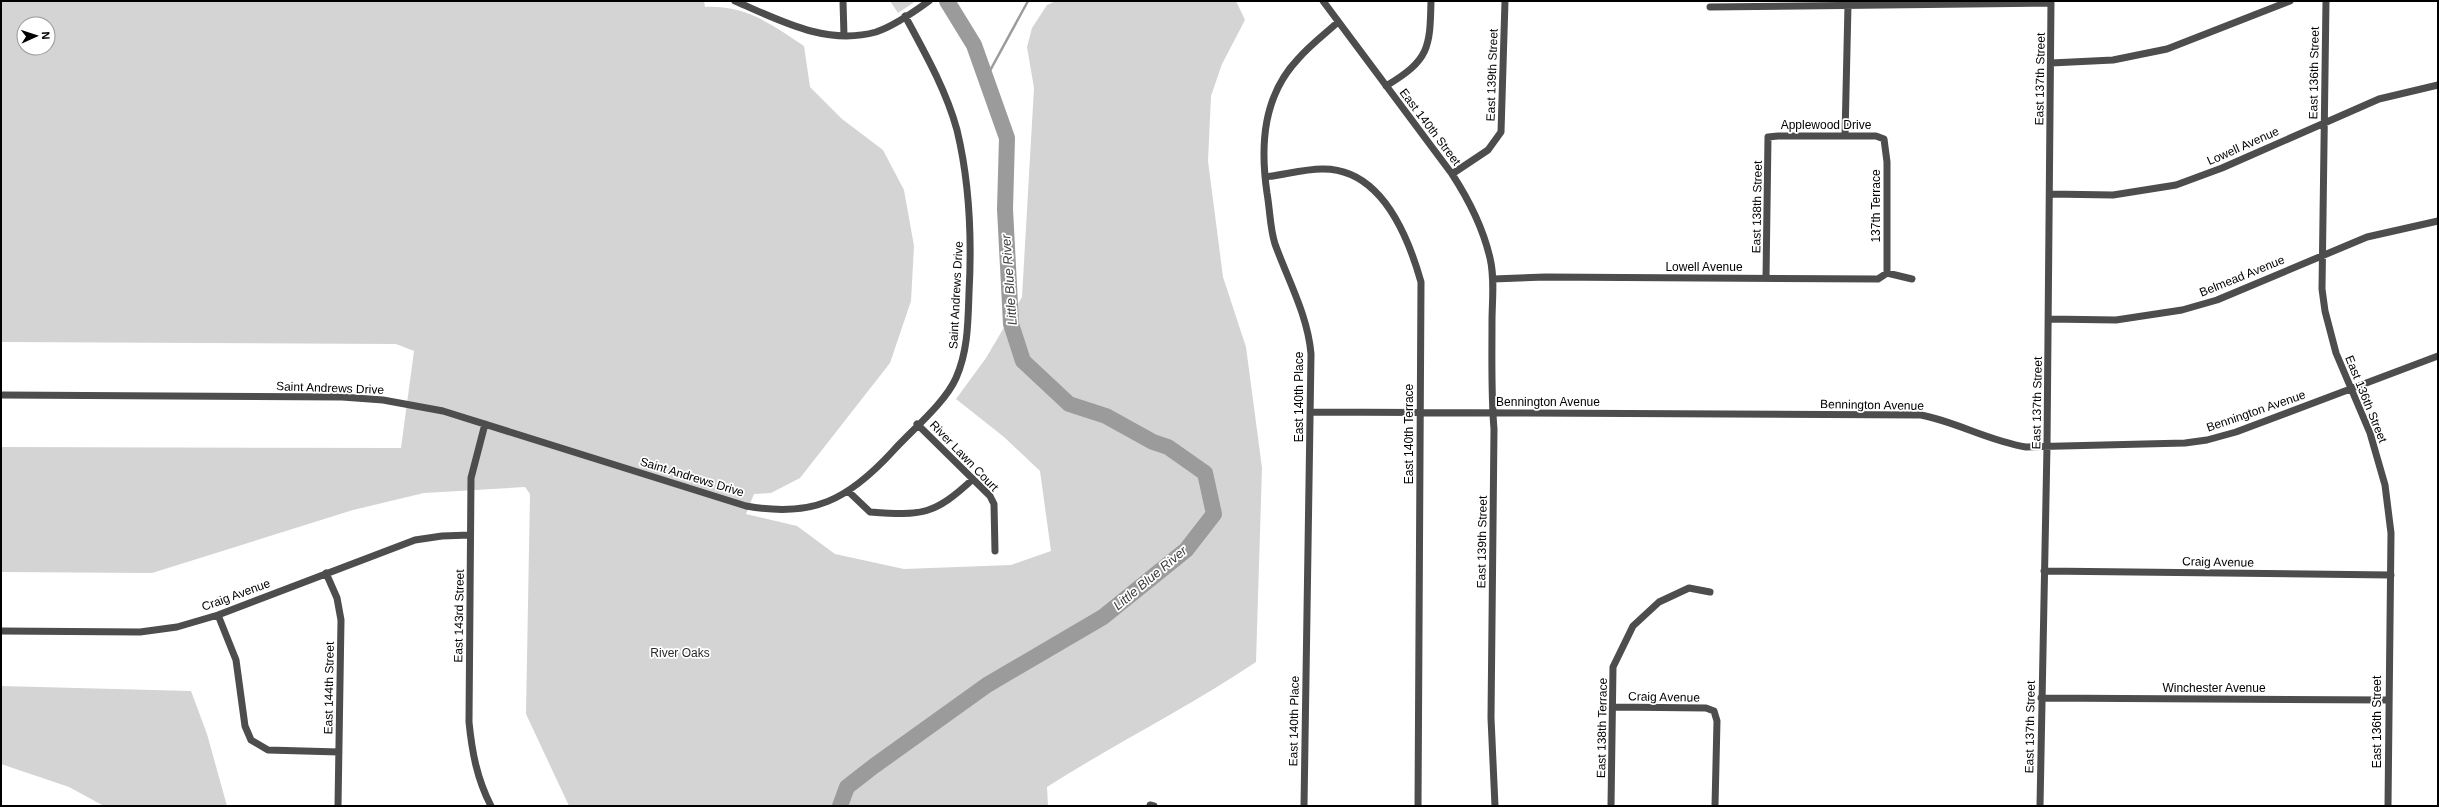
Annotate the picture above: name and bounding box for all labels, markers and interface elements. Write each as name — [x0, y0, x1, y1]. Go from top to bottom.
north arrow — [16, 16, 56, 56]
street label: East 136th Street — [2306, 26, 2322, 119]
street label: East 139th Street — [1483, 28, 1501, 122]
text: N — [40, 31, 52, 40]
street label: East 137th Street — [2032, 32, 2048, 125]
street label: East 140th Street — [1397, 86, 1464, 169]
street label: Applewood Drive — [1781, 118, 1872, 132]
street label: Lowell Avenue — [2205, 124, 2281, 168]
street label: East 138th Street — [1749, 160, 1765, 253]
street label: 137th Terrace — [1869, 169, 1883, 243]
water label: Little Blue River — [998, 233, 1020, 326]
street label: Saint Andrews Drive — [946, 240, 966, 349]
street label: Belmead Avenue — [2197, 252, 2287, 299]
street label: Lowell Avenue — [1665, 260, 1743, 274]
street label: East 140th Place — [1292, 351, 1306, 442]
street label: East 136th Street — [2342, 353, 2390, 445]
street label: East 137th Street — [2029, 356, 2045, 449]
street label: Saint Andrews Drive — [276, 379, 385, 397]
street label: East 140th Terrace — [1402, 383, 1416, 484]
street label: Bennington Avenue — [2205, 387, 2308, 435]
street label: Bennington Avenue — [1496, 395, 1600, 409]
street label: Bennington Avenue — [1820, 397, 1924, 413]
street label: River Lawn Court — [927, 418, 1002, 495]
street label: Saint Andrews Drive — [638, 455, 746, 500]
street label: East 139th Street — [1474, 495, 1490, 588]
water label: Little Blue River — [1110, 543, 1190, 613]
street label: Craig Avenue — [2182, 554, 2254, 570]
street label: East 143rd Street — [451, 569, 467, 663]
street label: Craig Avenue — [200, 576, 272, 614]
street label: East 144th Street — [321, 641, 337, 734]
park label: River Oaks — [650, 646, 710, 660]
street label: East 140th Place — [1286, 675, 1302, 766]
street label: East 136th Street — [2370, 675, 2384, 768]
street label: East 138th Terrace — [1594, 677, 1610, 778]
street label: East 137th Street — [2022, 680, 2038, 773]
street label: Winchester Avenue — [2162, 681, 2266, 695]
street label: Craig Avenue — [1628, 689, 1700, 705]

